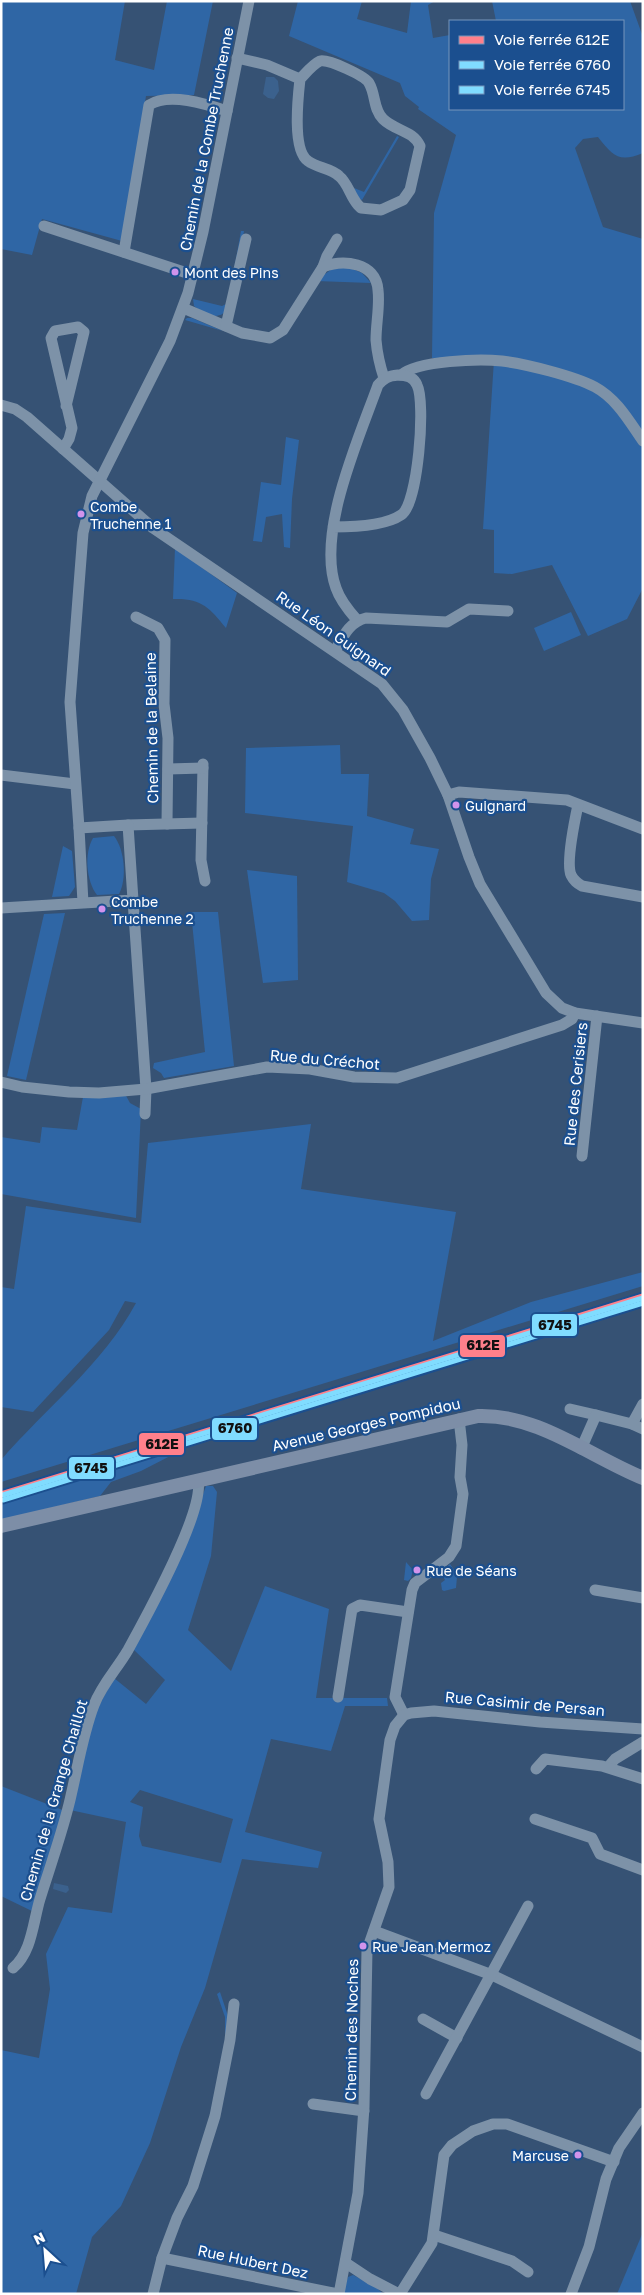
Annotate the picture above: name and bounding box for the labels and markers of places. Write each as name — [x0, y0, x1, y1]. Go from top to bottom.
place label: Mont des Pins — [184, 264, 279, 281]
marker: Mont des Pins — [170, 267, 180, 277]
place label: Combe Truchenne 1 — [90, 498, 172, 532]
marker: Combe Truchenne 1 — [76, 509, 86, 519]
place label: Guignard — [465, 797, 526, 814]
marker: Guignard — [451, 800, 461, 810]
place label: Combe Truchenne 2 — [111, 893, 194, 927]
marker: Combe Truchenne 2 — [97, 904, 107, 914]
place label: Rue de Séans — [426, 1562, 517, 1579]
marker: Rue de Séans — [412, 1565, 422, 1575]
place label: Rue Jean Mermoz — [372, 1938, 491, 1955]
marker: Rue Jean Mermoz — [358, 1941, 368, 1951]
place label: Marcuse — [512, 2147, 569, 2164]
marker: Marcuse — [573, 2150, 583, 2160]

